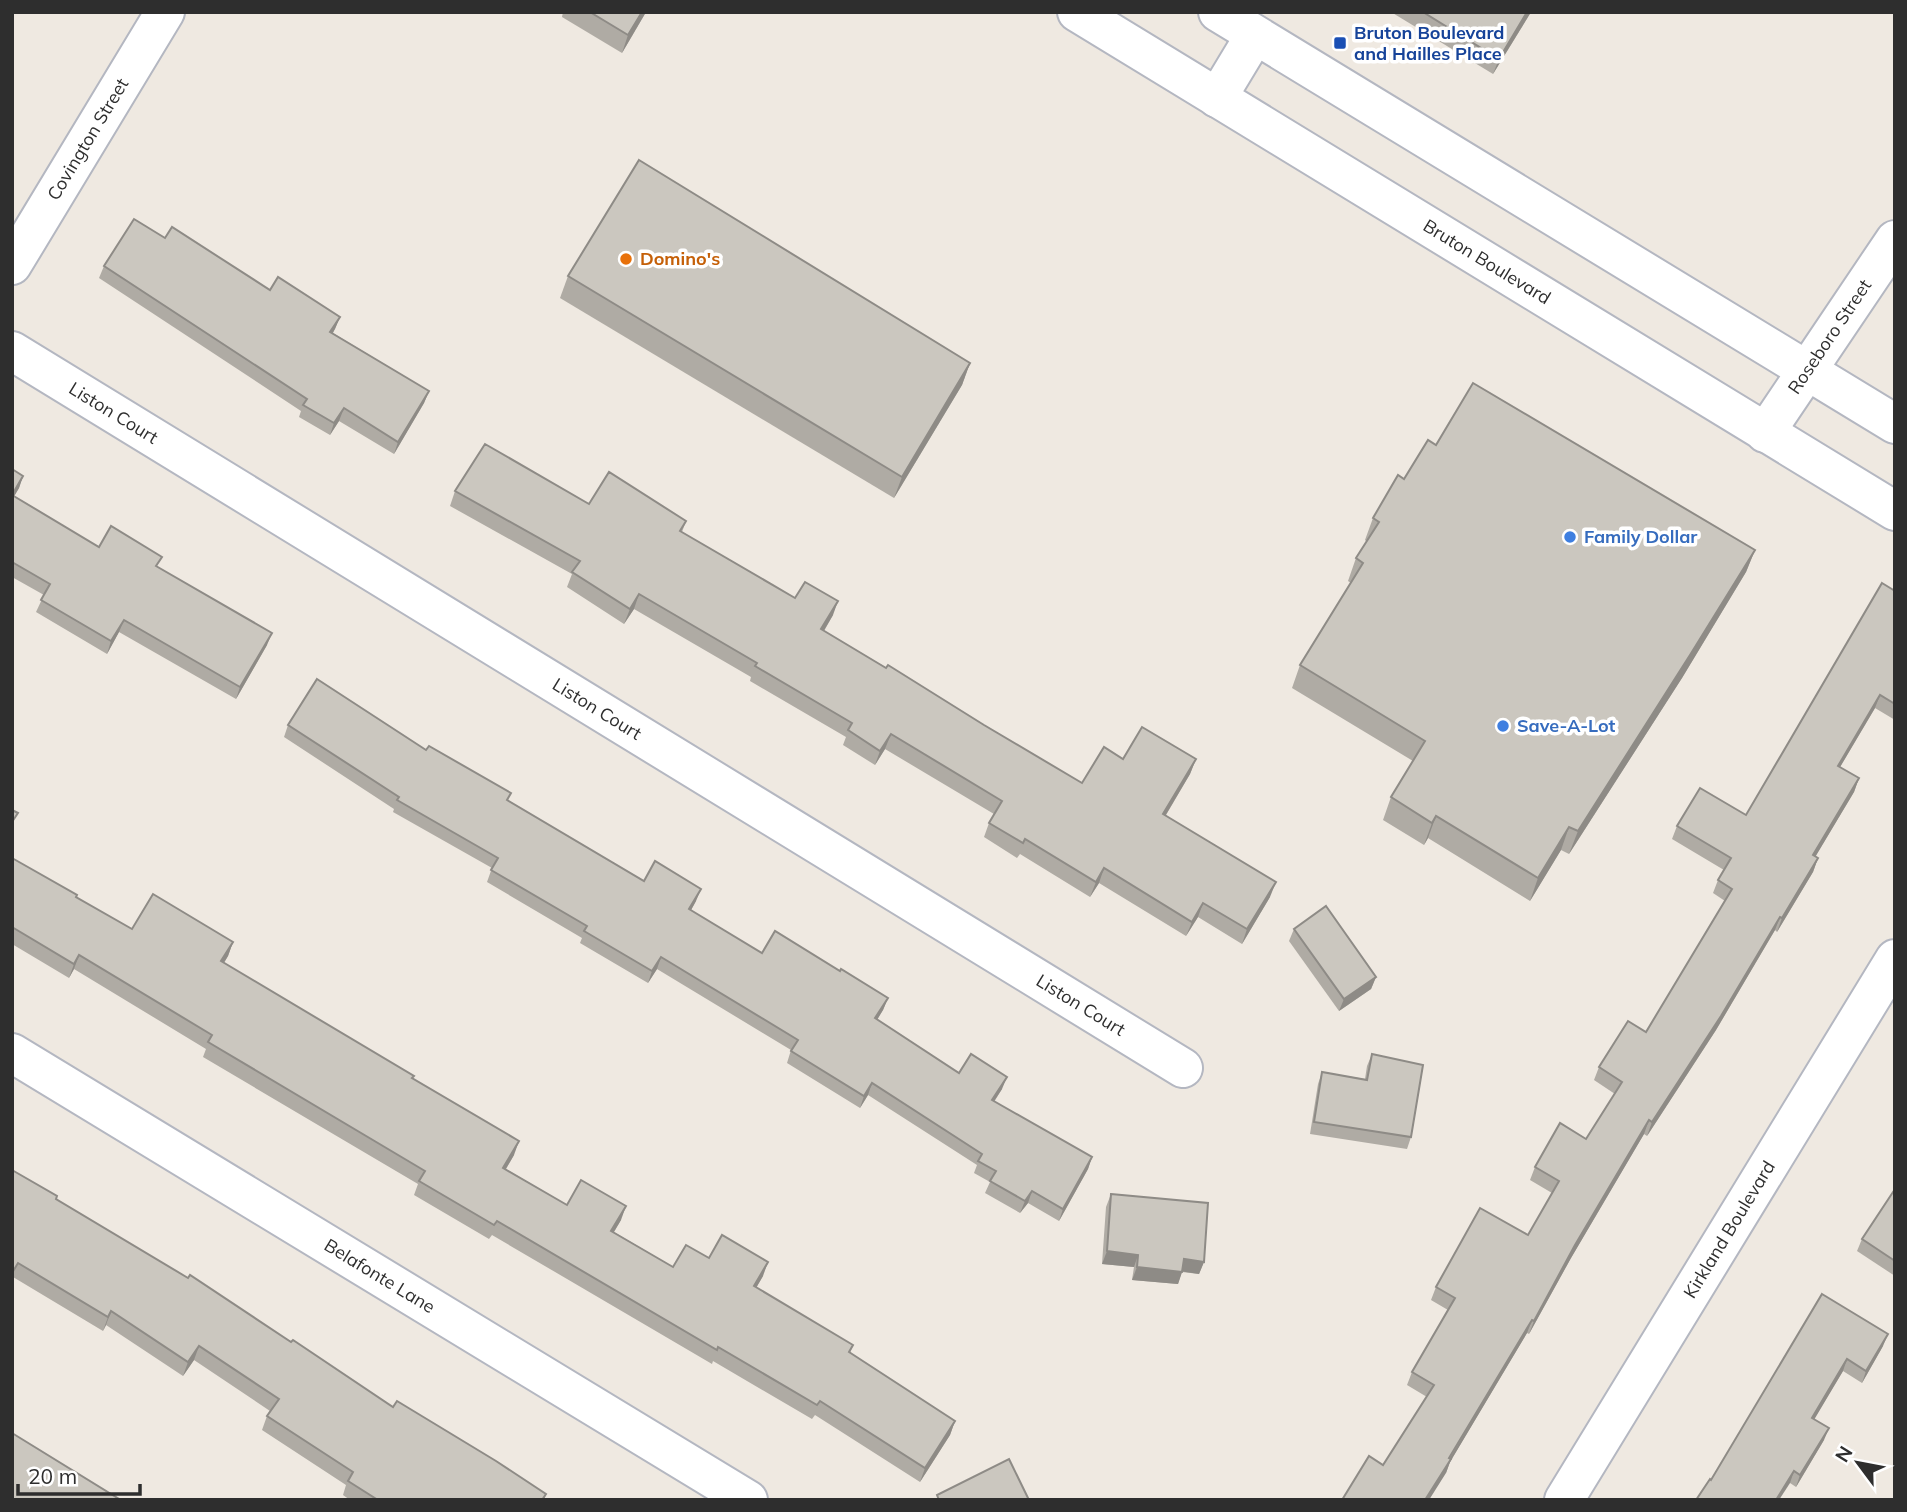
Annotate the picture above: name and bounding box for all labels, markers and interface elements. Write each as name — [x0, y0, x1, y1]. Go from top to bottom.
place label: Bruton Boulevard and Hailles Place — [1354, 21, 1504, 65]
marker: Bruton Boulevard and Hailles Place — [1332, 35, 1348, 51]
street label: Covington Street — [42, 74, 133, 204]
street label: Bruton Boulevard — [1419, 214, 1555, 309]
place label: Domino's — [640, 247, 720, 270]
marker: Domino's — [618, 251, 634, 267]
street label: Roseboro Street — [1783, 275, 1876, 398]
street label: Liston Court — [65, 377, 163, 449]
place label: Family Dollar — [1584, 525, 1698, 548]
marker: Family Dollar — [1562, 529, 1578, 545]
street label: Liston Court — [548, 673, 646, 745]
place label: Save-A-Lot — [1517, 714, 1616, 737]
marker: Save-A-Lot — [1495, 718, 1511, 734]
street label: Liston Court — [1032, 969, 1130, 1041]
street label: Kirkland Boulevard — [1678, 1156, 1780, 1302]
street label: Belafonte Lane — [320, 1233, 439, 1318]
north arrow — [1823, 1428, 1893, 1498]
text: N — [1830, 1442, 1858, 1466]
scale bar — [18, 1452, 140, 1496]
text: 20 m — [28, 1463, 77, 1489]

